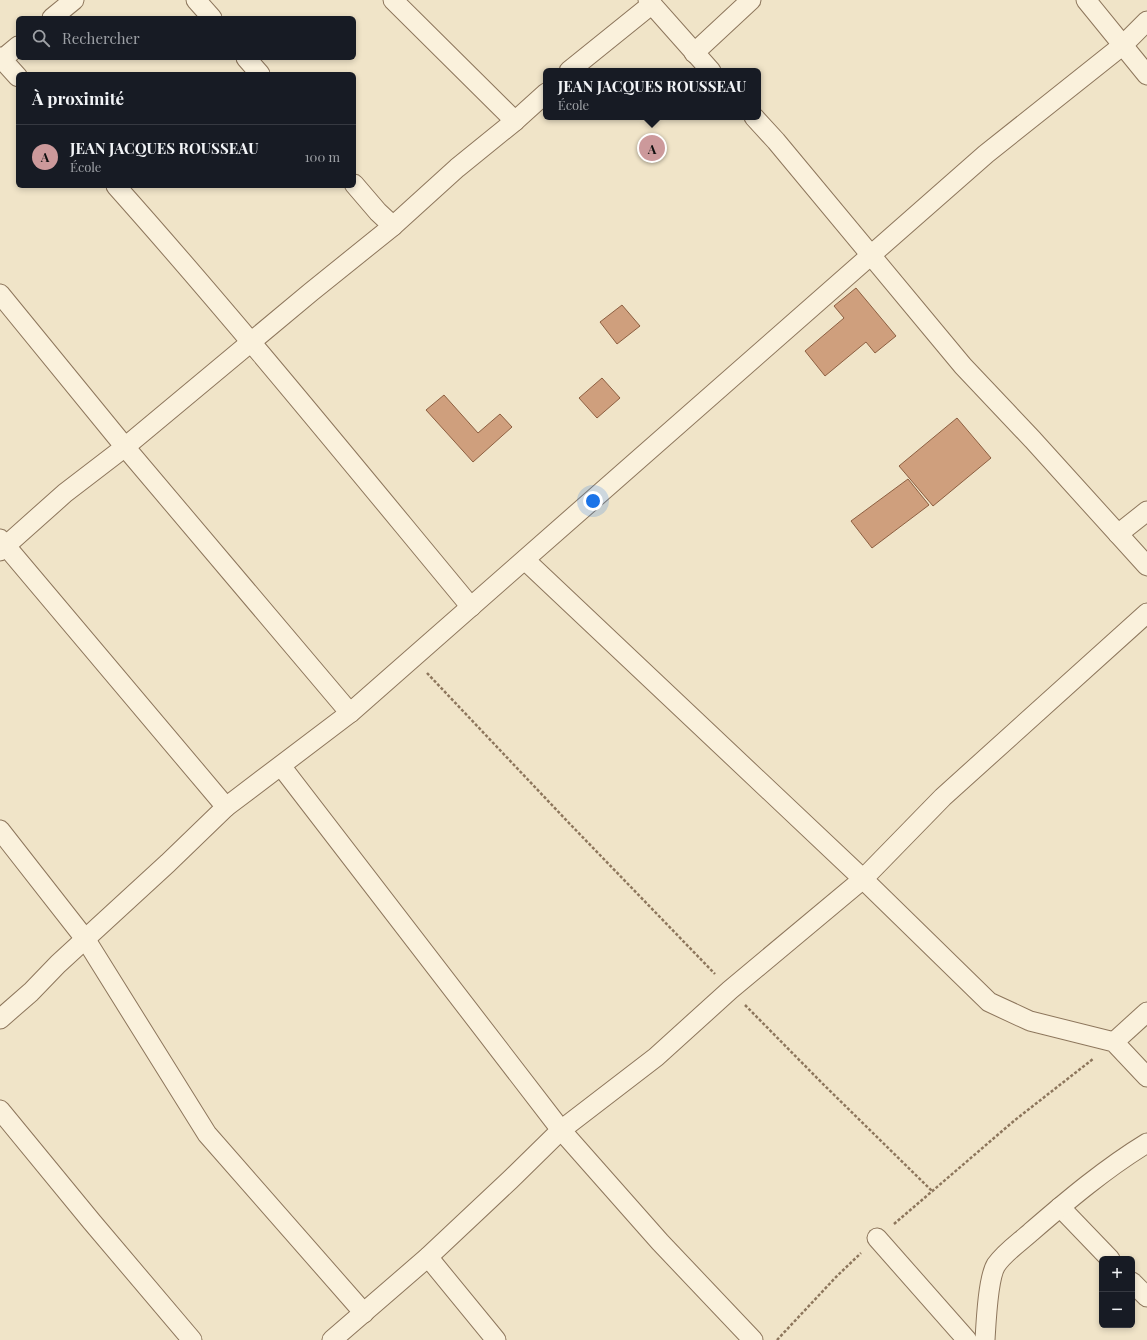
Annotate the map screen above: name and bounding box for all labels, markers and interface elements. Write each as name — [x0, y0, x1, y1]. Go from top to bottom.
search box — [16, 16, 356, 60]
icon: search — [30, 27, 52, 49]
text: Rechercher — [62, 28, 140, 48]
popup — [543, 68, 761, 120]
text: JEAN JACQUES ROUSSEAU — [558, 76, 746, 96]
text: À proximité — [32, 87, 124, 109]
text: École — [558, 96, 589, 113]
pin: A — [639, 133, 665, 163]
text: JEAN JACQUES ROUSSEAU — [70, 138, 259, 158]
text: A — [41, 148, 49, 165]
text: 100 m — [305, 148, 340, 165]
text: École — [70, 158, 101, 175]
your location — [583, 491, 603, 511]
map controls — [1099, 1256, 1135, 1328]
button: + — [1099, 1256, 1135, 1292]
button: − — [1099, 1292, 1135, 1328]

